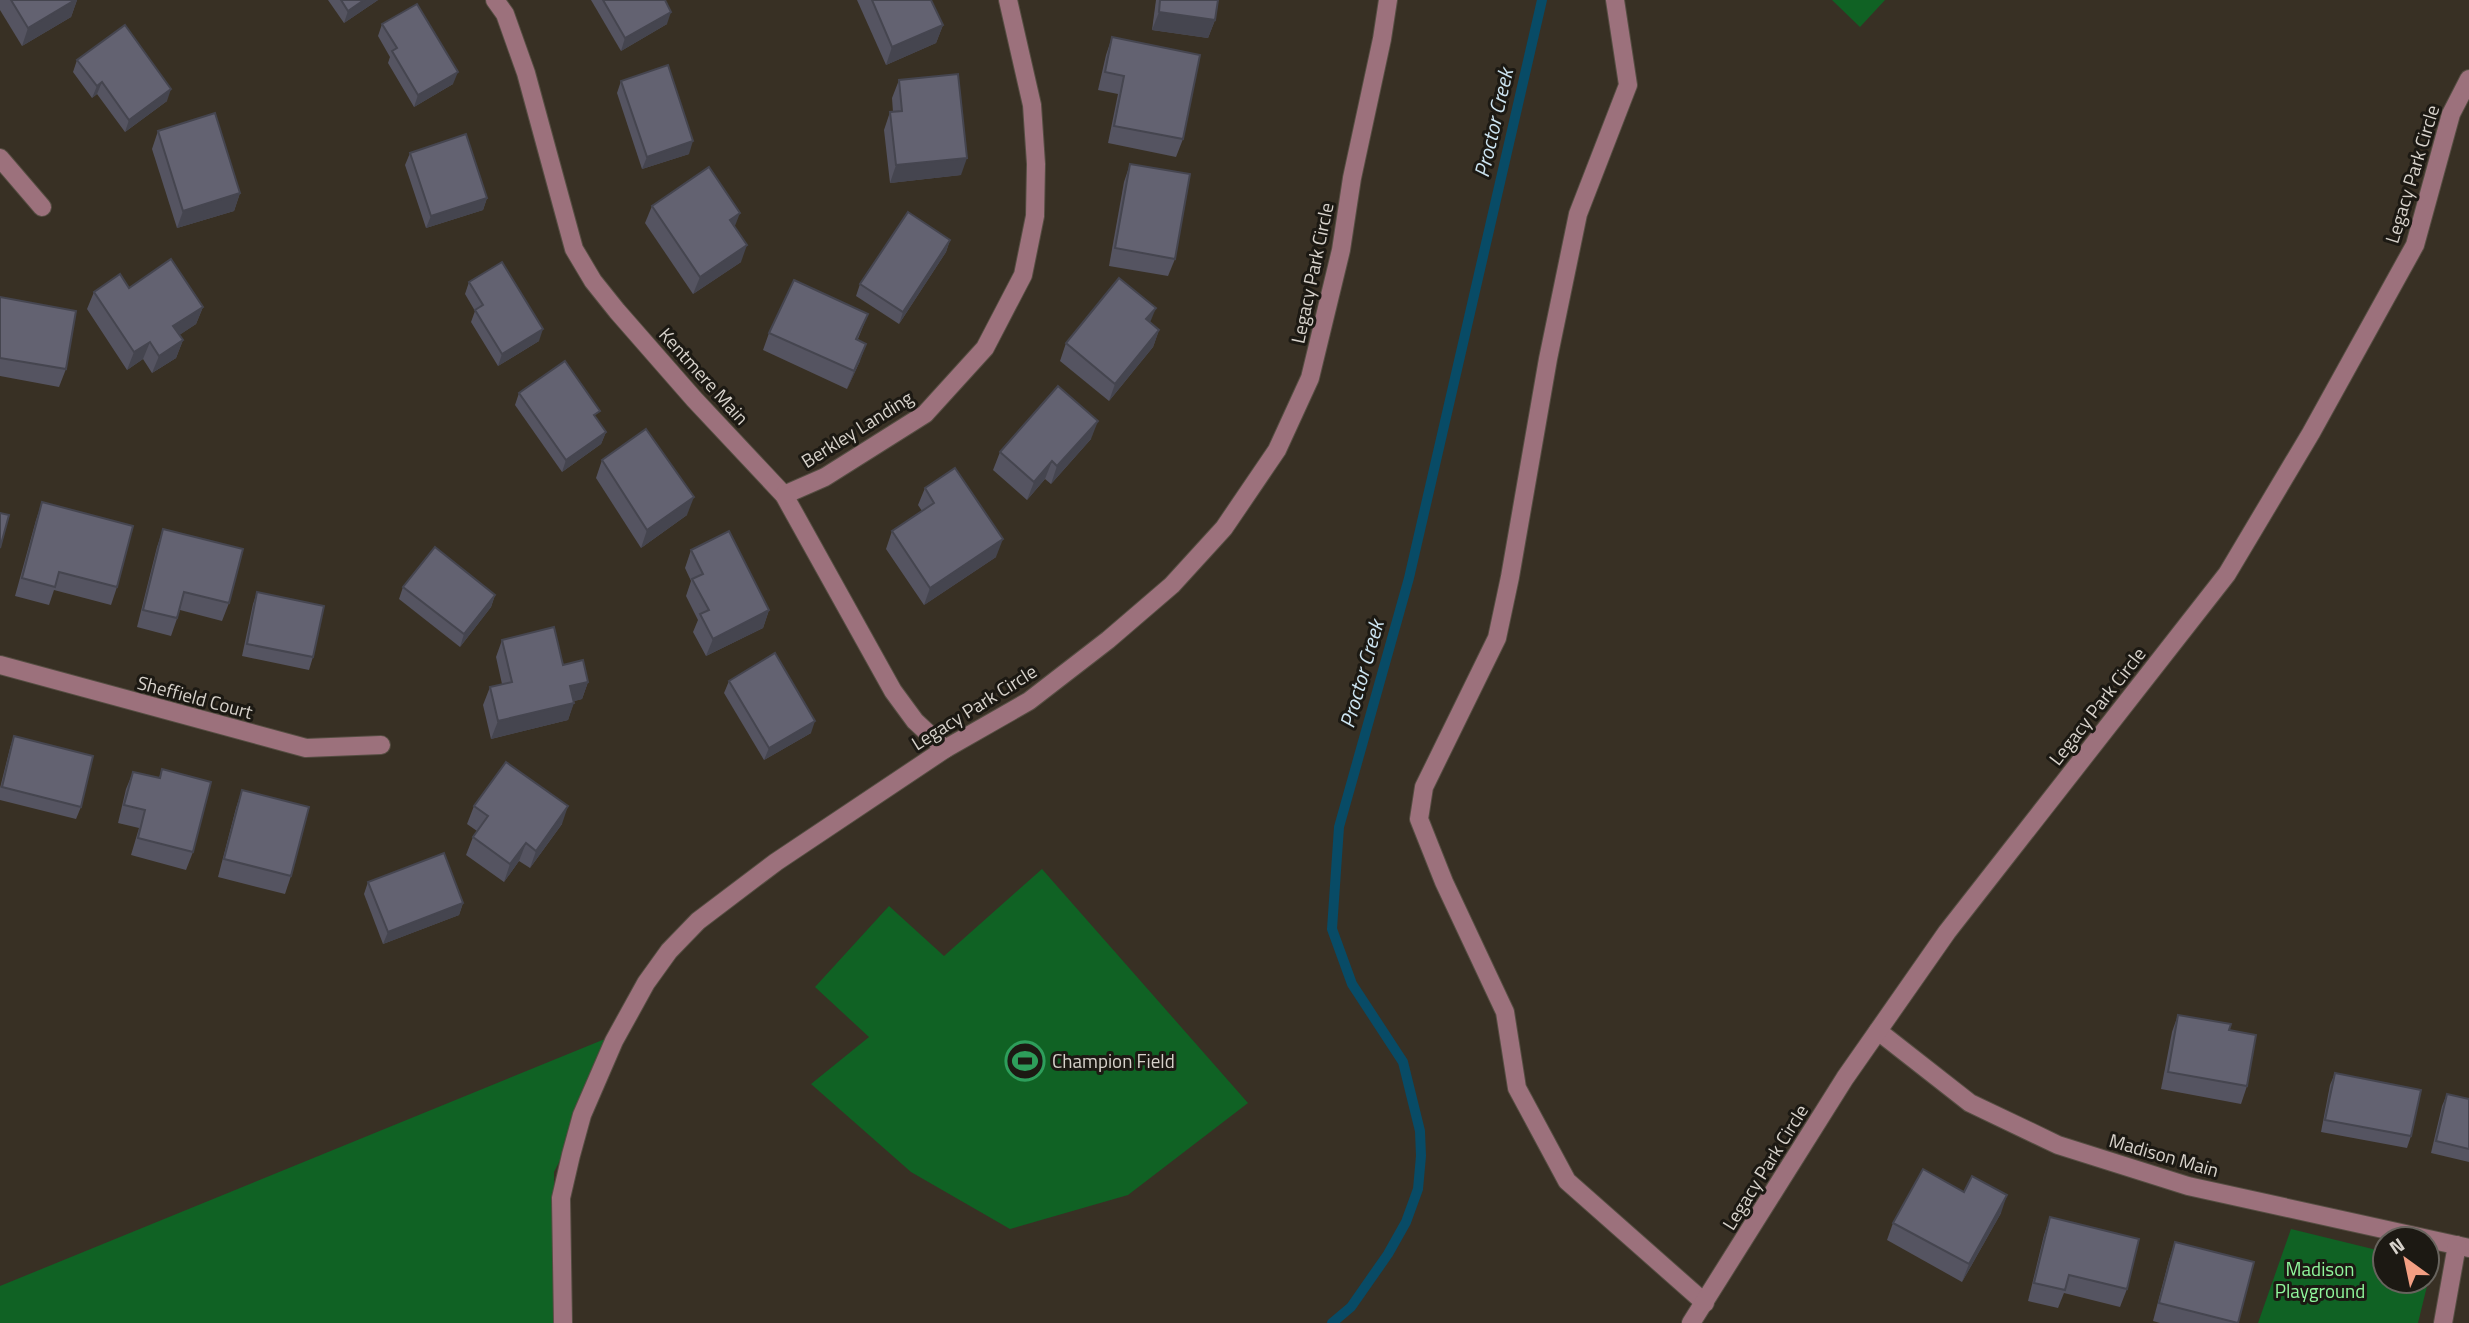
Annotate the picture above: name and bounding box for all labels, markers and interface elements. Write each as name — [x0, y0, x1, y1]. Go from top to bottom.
water label: Proctor Creek — [1465, 63, 1522, 180]
street label: Legacy Park Circle — [2377, 101, 2446, 247]
street label: Legacy Park Circle — [1282, 200, 1341, 346]
street label: Kentmere Main — [653, 320, 756, 431]
street label: Berkley Landing — [795, 382, 919, 475]
water label: Proctor Creek — [1330, 614, 1392, 731]
street label: Legacy Park Circle — [2041, 640, 2152, 771]
street label: Legacy Park Circle — [905, 656, 1042, 757]
street label: Sheffield Court — [134, 667, 256, 726]
sports icon: Champion Field — [1004, 1040, 1046, 1082]
place label: Champion Field — [1052, 1046, 1175, 1075]
street label: Legacy Park Circle — [1714, 1098, 1815, 1235]
street label: Madison Main — [2106, 1125, 2222, 1184]
north arrow — [2371, 1225, 2441, 1295]
text: N — [2383, 1230, 2410, 1261]
park label: Madison Playground — [2275, 1254, 2365, 1305]

